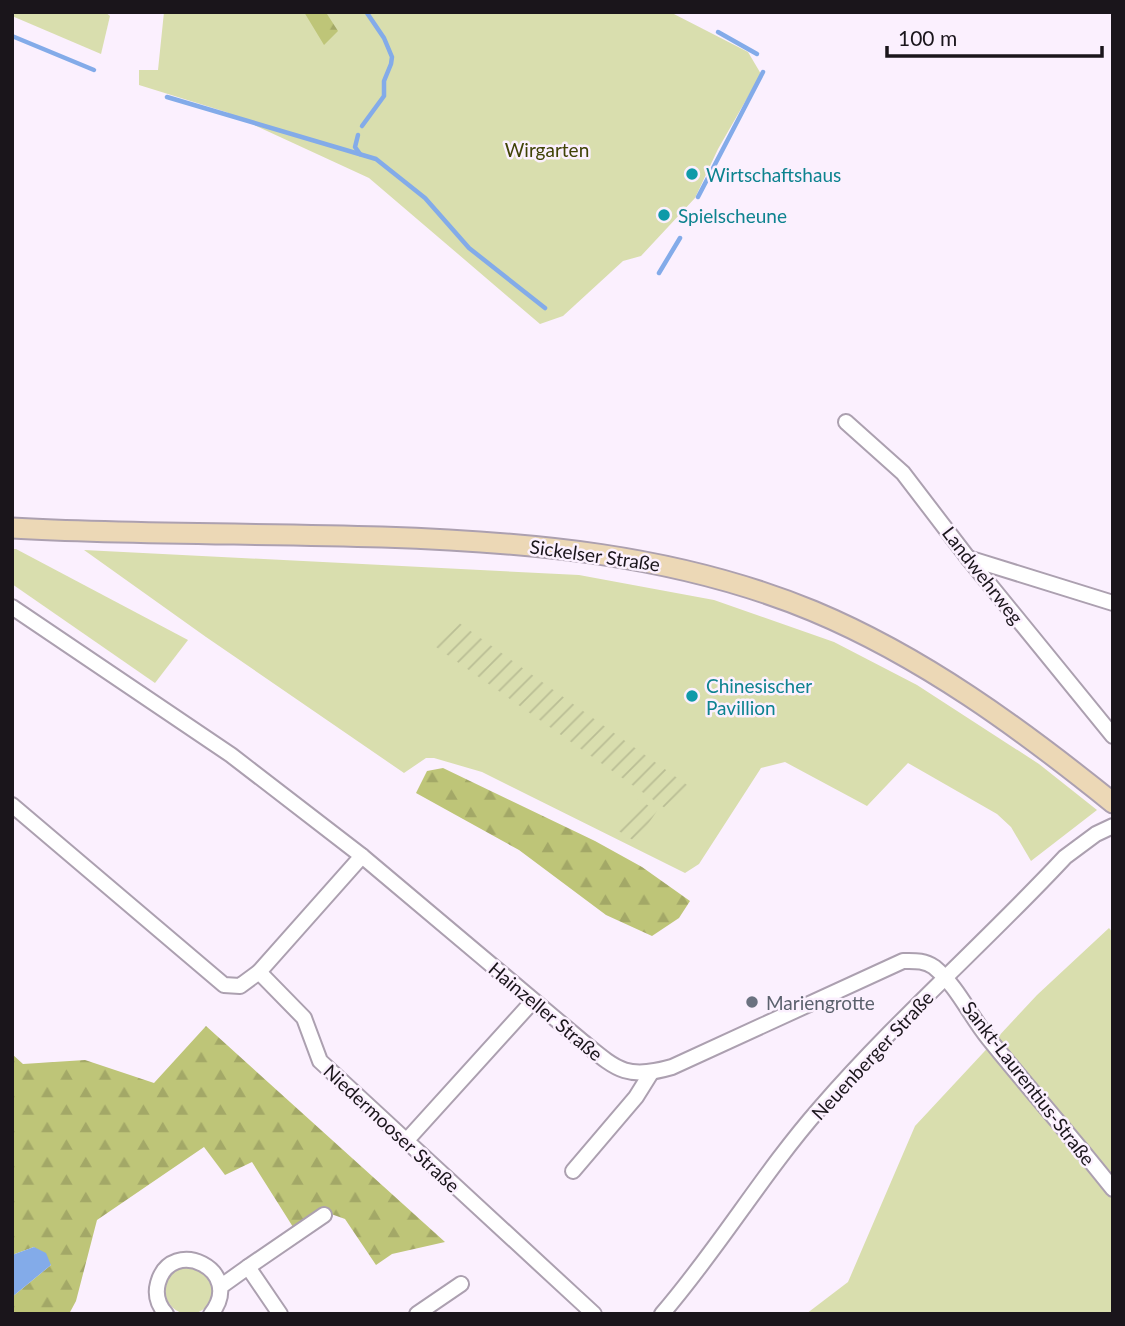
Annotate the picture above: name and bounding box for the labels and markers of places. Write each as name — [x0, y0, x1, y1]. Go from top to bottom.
place label: Wirtschaftshaus — [706, 163, 841, 186]
marker: Wirtschaftshaus — [684, 166, 700, 182]
place label: Spielscheune — [678, 204, 787, 227]
marker: Spielscheune — [656, 207, 672, 223]
place label: Chinesischer Pavillion — [706, 674, 812, 719]
marker: Chinesischer Pavillion — [684, 688, 700, 704]
place label: Mariengrotte — [766, 991, 875, 1014]
marker: Mariengrotte — [744, 994, 760, 1010]

